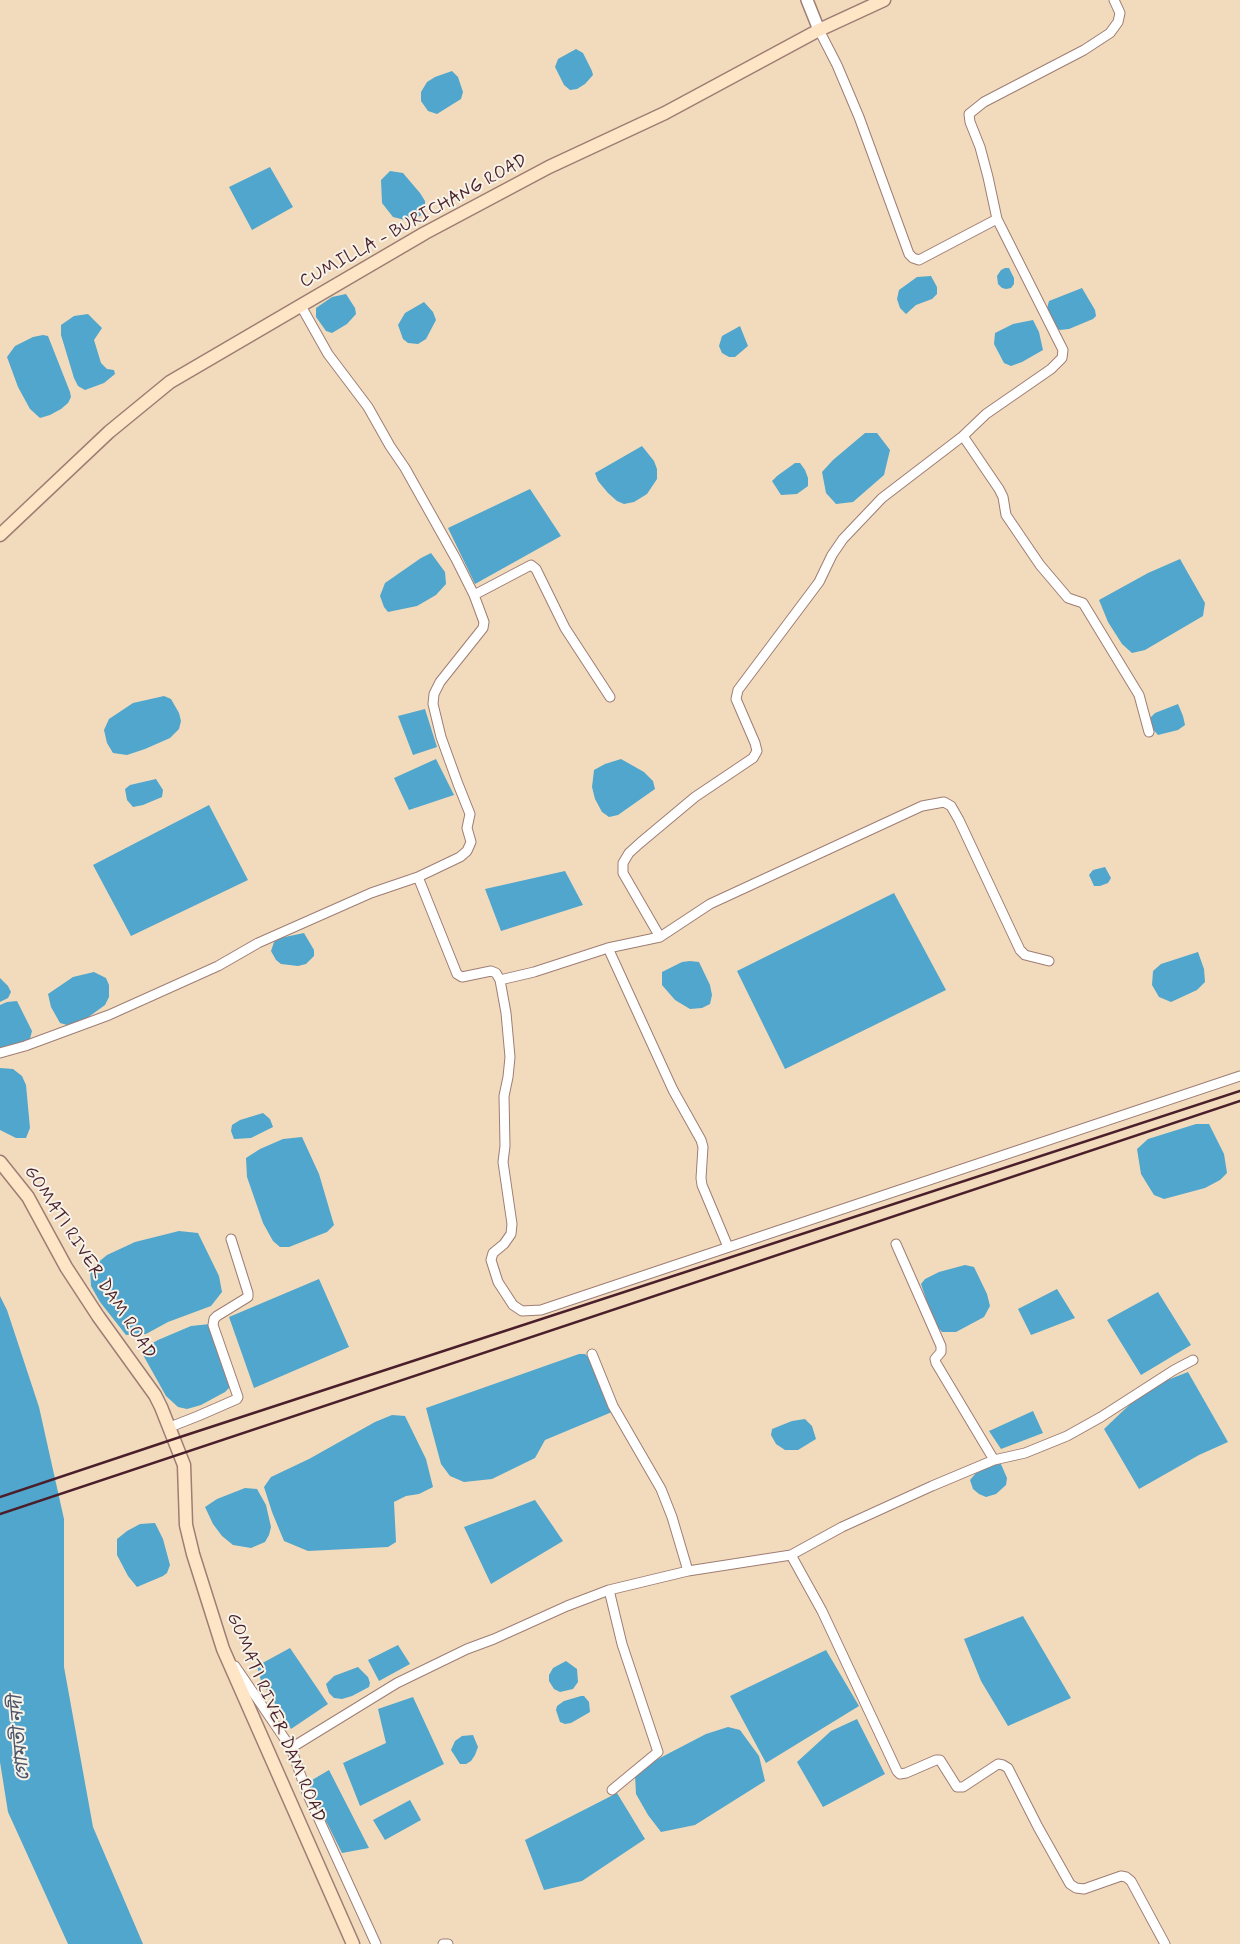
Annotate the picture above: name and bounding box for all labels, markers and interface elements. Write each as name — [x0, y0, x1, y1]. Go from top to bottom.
street label: CUMILLA - BURICHANG ROAD — [296, 150, 532, 294]
street label: GOMATI RIVER DAM ROAD — [18, 1162, 160, 1364]
street label: GOMATI RIVER DAM ROAD — [221, 1610, 329, 1826]
water label: গোমতী নদী — [6, 1694, 36, 1782]

